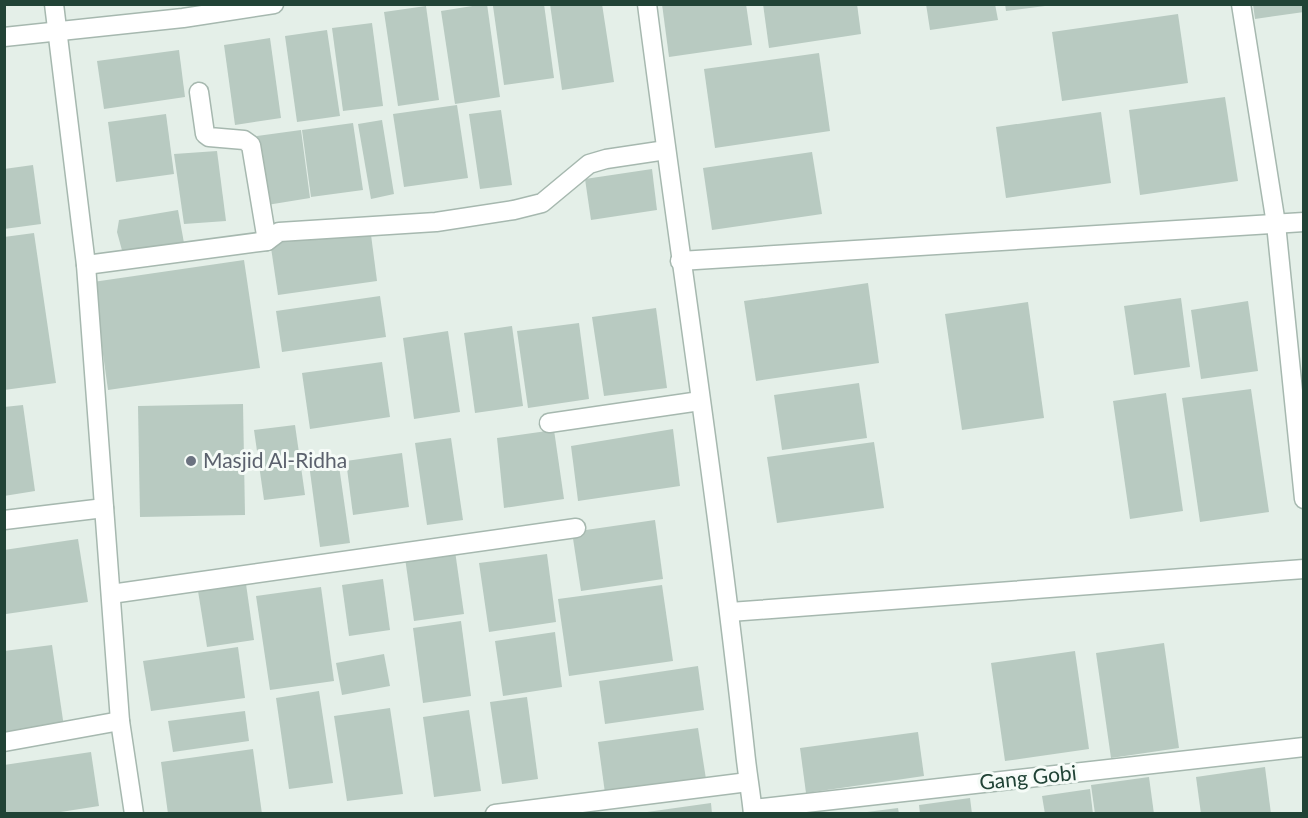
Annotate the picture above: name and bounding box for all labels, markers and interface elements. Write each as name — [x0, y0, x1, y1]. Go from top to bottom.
place label: Masjid Al-Ridha — [203, 447, 347, 472]
marker: Masjid Al-Ridha — [184, 454, 198, 468]
street label: Gang Gobi — [978, 759, 1078, 794]

